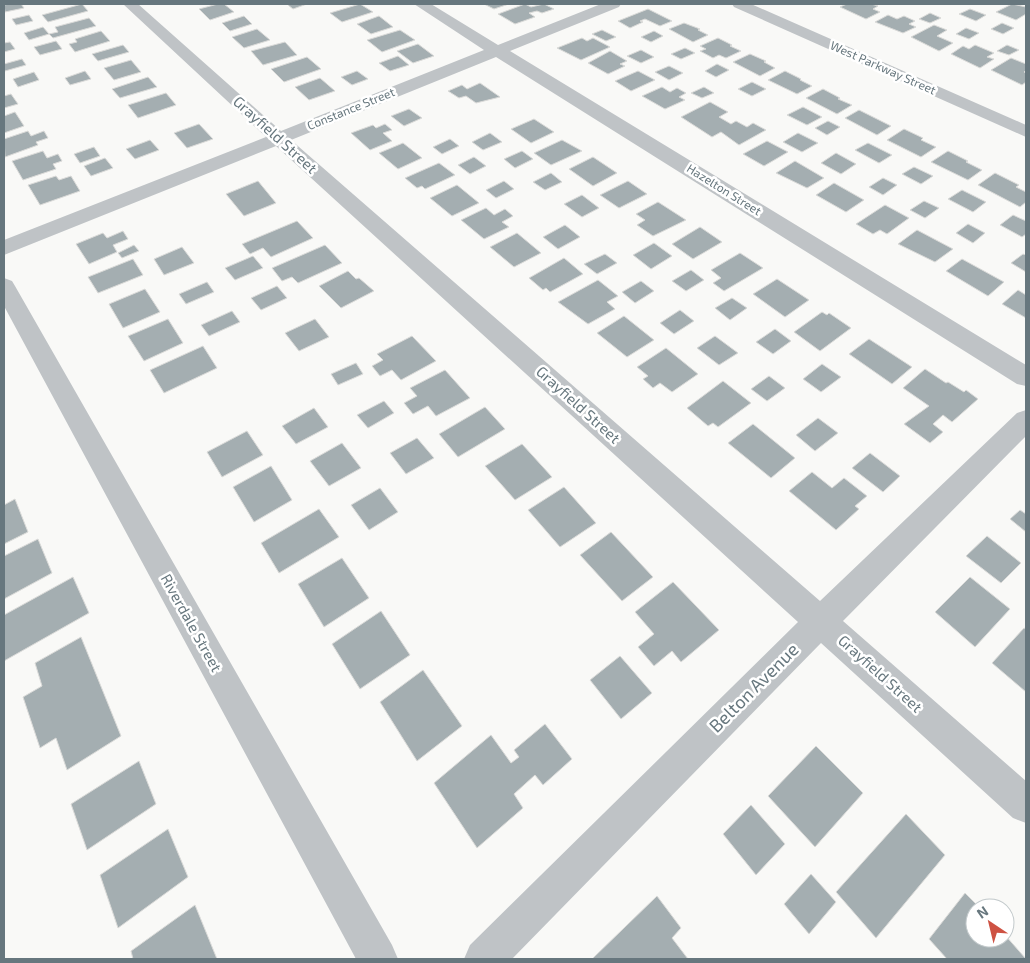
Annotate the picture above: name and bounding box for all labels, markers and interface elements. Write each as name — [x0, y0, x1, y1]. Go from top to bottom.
street label: West Parkway Street — [828, 37, 939, 97]
street label: Constance Street — [305, 84, 397, 132]
street label: Grayfield Street — [230, 92, 322, 177]
street label: Hazelton Street — [685, 161, 765, 218]
street label: Grayfield Street — [533, 362, 625, 447]
street label: Riverdale Street — [158, 570, 226, 675]
street label: Grayfield Street — [835, 631, 927, 716]
street label: Belton Avenue — [704, 638, 803, 737]
north arrow — [965, 898, 1015, 948]
text: N — [973, 902, 991, 922]

